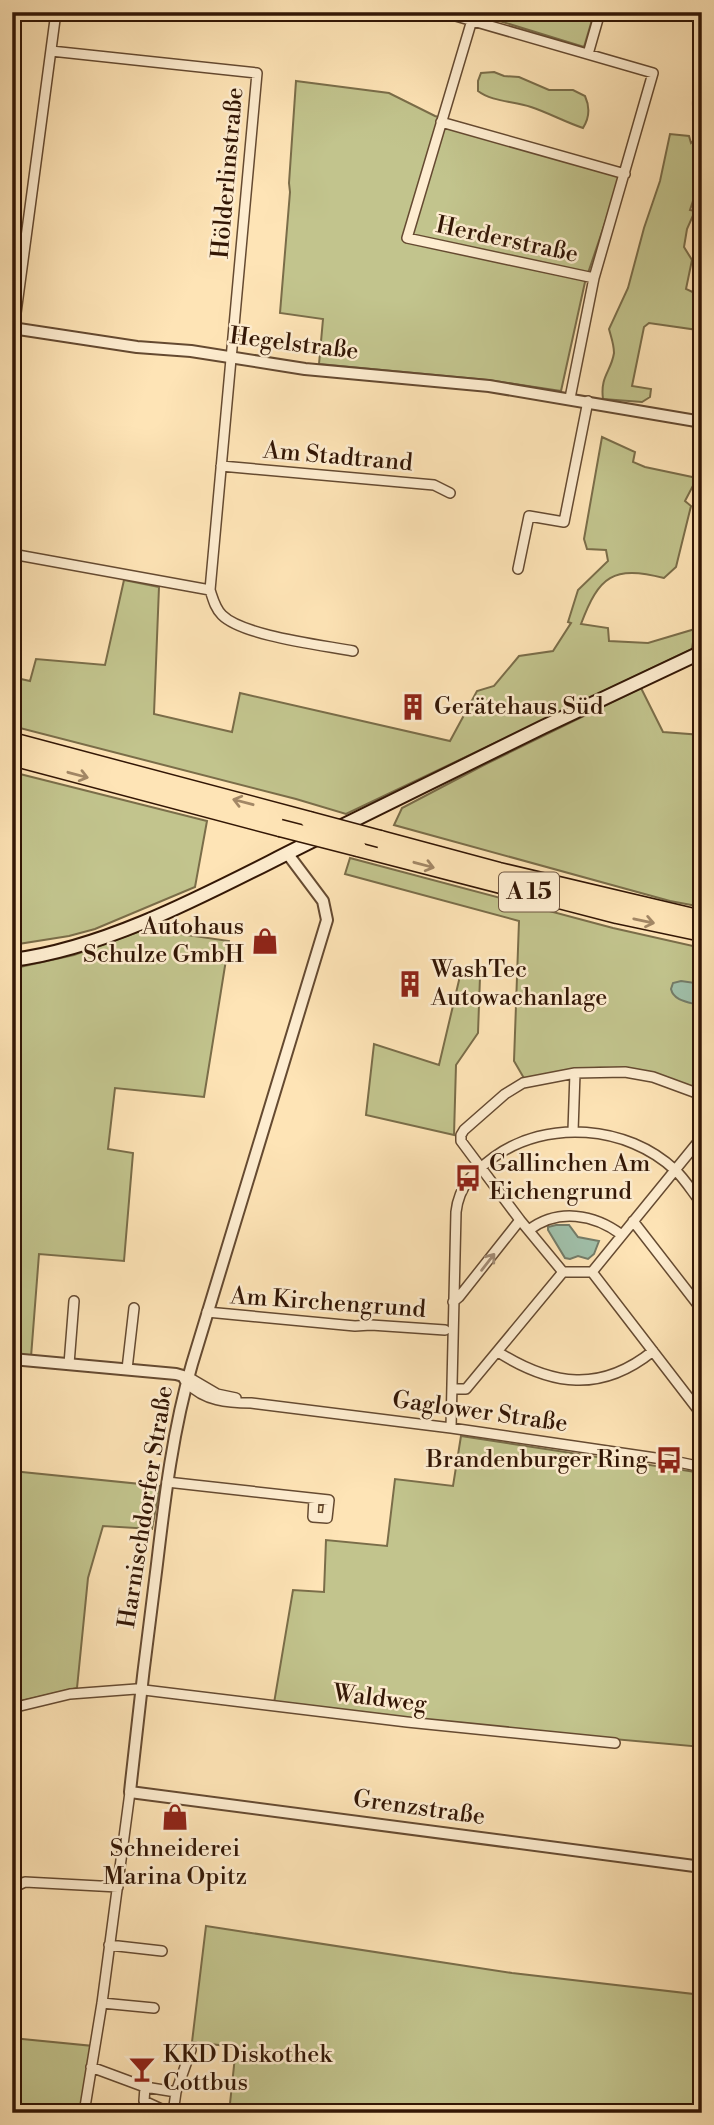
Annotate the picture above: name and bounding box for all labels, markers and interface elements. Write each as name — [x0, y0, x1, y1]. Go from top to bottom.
street label: Hölderlinstraße — [206, 86, 250, 260]
street label: Herderstraße — [433, 210, 581, 270]
street label: Hegelstraße — [228, 321, 360, 367]
street label: Am Stadtrand — [261, 435, 414, 478]
building icon: Gerätehaus Süd — [398, 692, 428, 722]
place label: Gerätehaus Süd — [434, 692, 604, 722]
one-way arrow — [66, 769, 89, 782]
one-way arrow — [232, 795, 255, 808]
one-way arrow — [412, 859, 435, 872]
road number: A 15 — [499, 872, 559, 912]
place label: Autohaus Schulze GmbH — [83, 912, 244, 970]
one-way arrow — [632, 914, 655, 928]
shop icon: Autohaus Schulze GmbH — [250, 926, 280, 956]
place label: WashTec Autowachanlage — [430, 955, 607, 1013]
building icon: WashTec Autowachanlage — [395, 969, 425, 999]
place label: Gallinchen Am Eichengrund — [489, 1149, 650, 1207]
bus stop icon: Gallinchen Am Eichengrund — [453, 1163, 483, 1193]
one-way arrow — [480, 1253, 495, 1271]
street label: Am Kirchengrund — [228, 1281, 427, 1325]
street label: Harnischdorfer Straße — [112, 1384, 180, 1630]
street label: Gaglower Straße — [390, 1385, 570, 1439]
place label: Brandenburger Ring — [425, 1445, 649, 1475]
bus stop icon: Brandenburger Ring — [654, 1445, 684, 1475]
street label: Waldweg — [330, 1678, 429, 1720]
street label: Grenzstraße — [351, 1784, 487, 1832]
shop icon: Schneiderei Marina Opitz — [160, 1802, 190, 1832]
place label: Schneiderei Marina Opitz — [103, 1834, 247, 1892]
place label: KKD Diskothek Cottbus — [163, 2040, 333, 2098]
bar icon: KKD Diskothek Cottbus — [127, 2054, 157, 2084]

